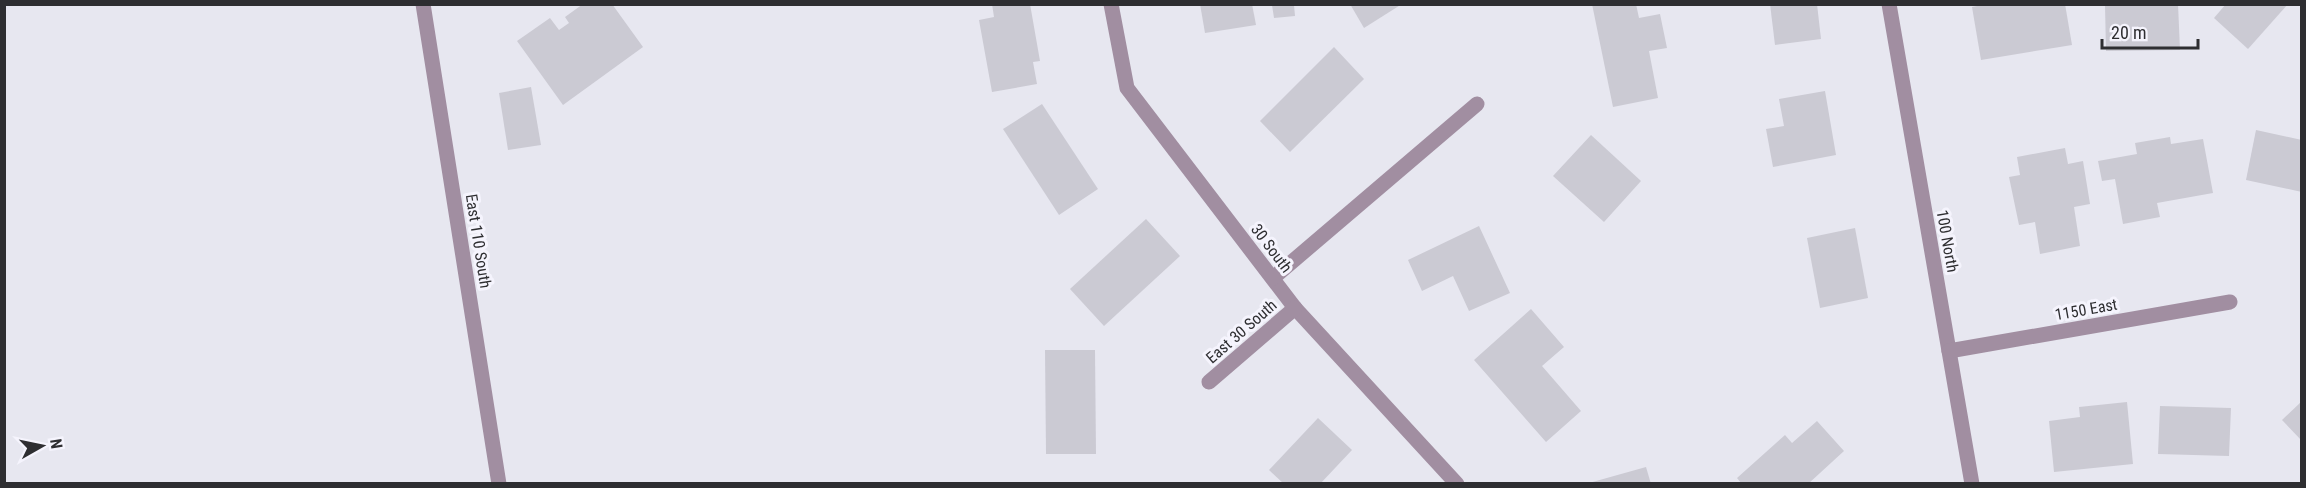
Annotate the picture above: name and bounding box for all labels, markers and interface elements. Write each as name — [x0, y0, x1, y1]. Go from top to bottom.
scale bar — [2102, 12, 2198, 50]
text: 20 m — [2111, 22, 2146, 43]
street label: East 110 South — [462, 193, 495, 290]
street label: 100 North — [1933, 208, 1962, 274]
street label: 30 South — [1247, 220, 1296, 276]
street label: 1150 East — [2053, 295, 2119, 324]
street label: East 30 South — [1202, 296, 1281, 367]
north arrow — [12, 416, 72, 476]
text: N — [46, 437, 66, 450]

